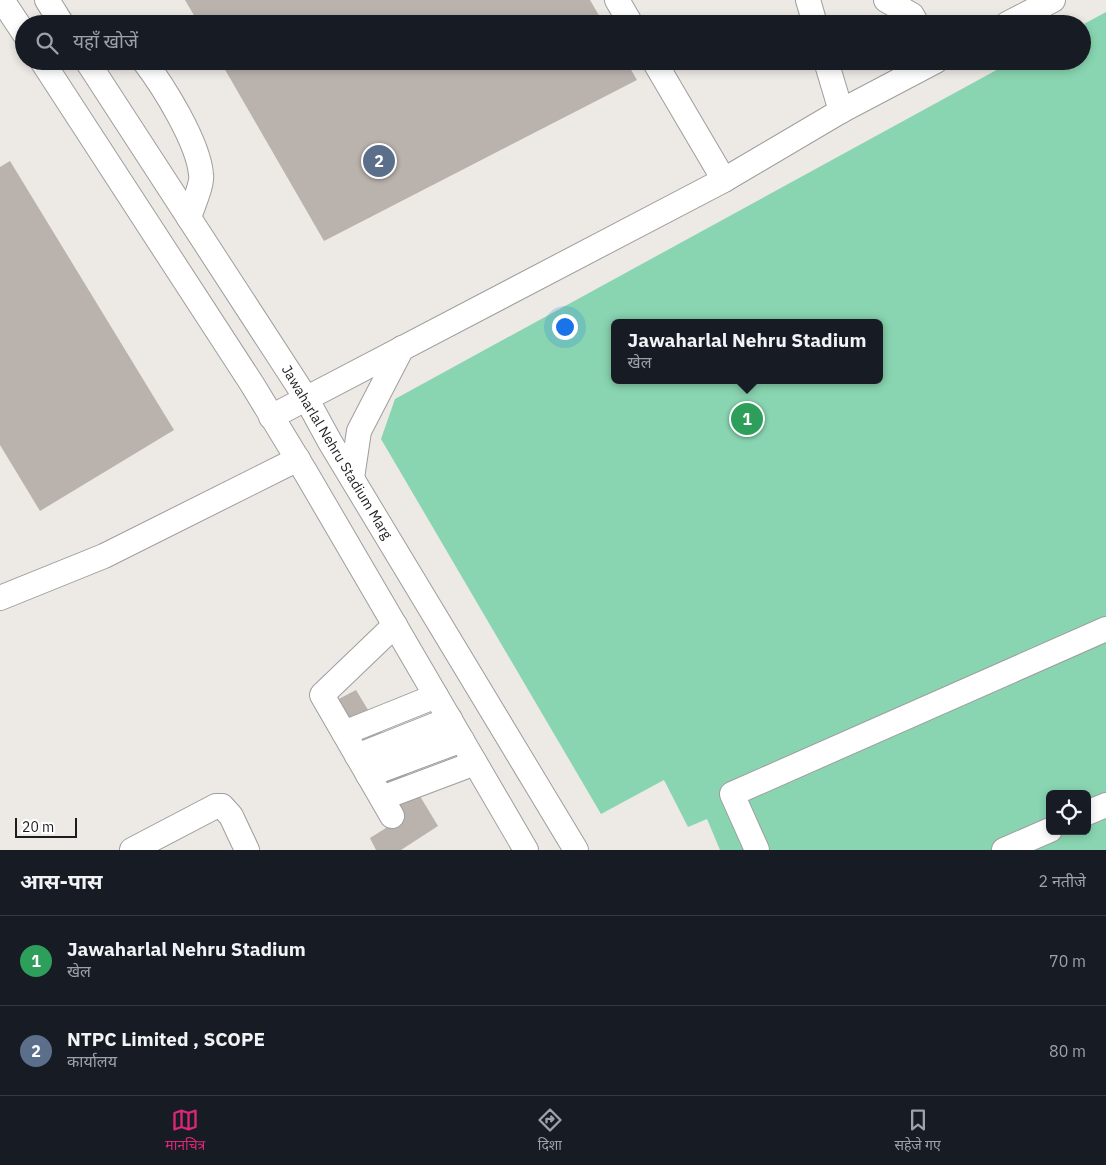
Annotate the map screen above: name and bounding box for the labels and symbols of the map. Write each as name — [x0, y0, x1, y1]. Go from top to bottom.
pin: 2 — [363, 142, 395, 180]
your location — [552, 314, 578, 340]
street label: Jawaharlal Nehru Stadium Marg — [278, 362, 397, 543]
pin: 1 — [731, 400, 763, 438]
scale bar — [15, 815, 78, 838]

